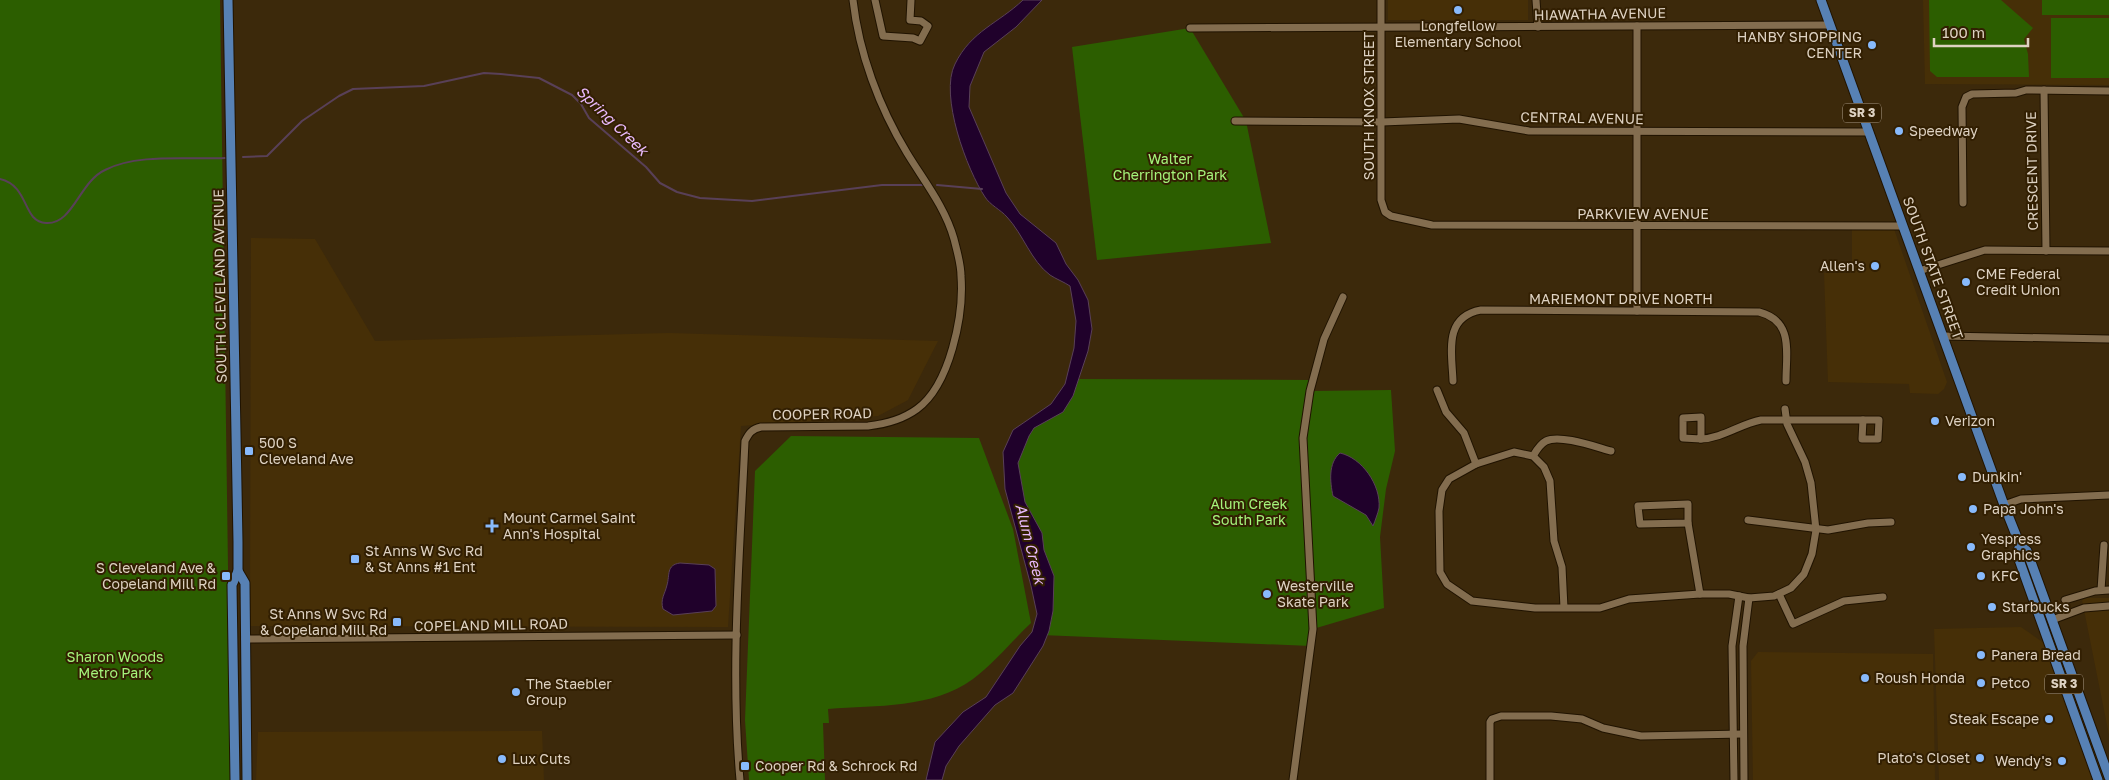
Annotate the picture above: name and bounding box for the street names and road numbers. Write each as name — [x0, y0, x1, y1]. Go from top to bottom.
street label: HIAWATHA AVENUE — [1534, 4, 1666, 23]
street label: SOUTH KNOX STREET — [1360, 31, 1377, 180]
road number: SR 3 — [1843, 104, 1881, 122]
street label: CENTRAL AVENUE — [1520, 108, 1644, 127]
street label: CRESCENT DRIVE — [2022, 111, 2041, 231]
street label: SOUTH CLEVELAND AVENUE — [209, 189, 230, 383]
street label: SOUTH STATE STREET — [1900, 194, 1967, 342]
street label: PARKVIEW AVENUE — [1577, 205, 1709, 222]
street label: MARIEMONT DRIVE NORTH — [1529, 290, 1713, 307]
street label: COOPER ROAD — [772, 404, 872, 423]
street label: COPELAND MILL ROAD — [414, 615, 568, 634]
road number: SR 3 — [2045, 674, 2083, 694]

